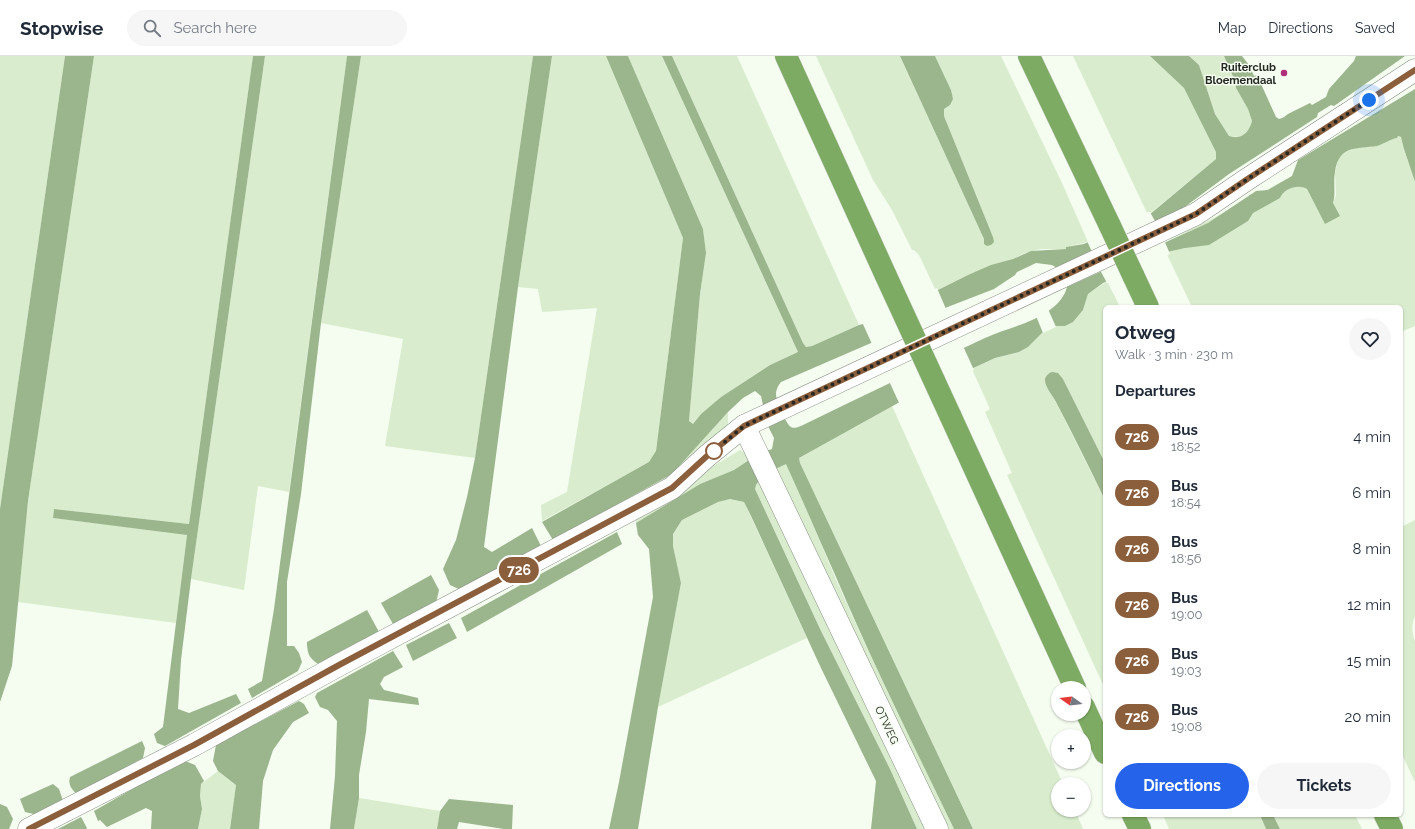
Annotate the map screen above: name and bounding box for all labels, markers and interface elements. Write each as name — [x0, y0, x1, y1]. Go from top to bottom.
search box — [127, 10, 407, 46]
text: Stopwise — [20, 17, 103, 39]
icon: search — [141, 17, 163, 39]
text: Search here — [173, 19, 257, 37]
text: Map — [1218, 20, 1246, 36]
text: Directions — [1268, 20, 1333, 36]
text: Saved — [1355, 20, 1395, 36]
place label: Ruiterclub Bloemendaal — [1205, 61, 1277, 87]
marker: Ruiterclub Bloemendaal — [1279, 68, 1289, 78]
your location — [1359, 90, 1379, 110]
button: heart — [1349, 318, 1391, 360]
text: Otweg — [1115, 321, 1176, 343]
text: Walk · 3 min · 230 m — [1115, 347, 1233, 362]
text: Departures — [1115, 382, 1196, 400]
text: Bus — [1171, 421, 1198, 439]
text: 4 min — [1353, 428, 1391, 446]
text: 726 — [1125, 429, 1149, 445]
text: 18:52 — [1171, 439, 1201, 454]
unlabelled marker — [705, 442, 723, 460]
text: Bus — [1171, 477, 1198, 495]
text: 6 min — [1352, 484, 1391, 502]
text: 726 — [1125, 485, 1149, 501]
text: 18:54 — [1171, 495, 1201, 510]
text: Bus — [1171, 533, 1198, 551]
text: 8 min — [1352, 540, 1391, 558]
text: 726 — [1125, 541, 1149, 557]
text: 18:56 — [1171, 551, 1202, 566]
line badge: 726 — [496, 557, 542, 583]
text: 726 — [507, 562, 531, 578]
text: Bus — [1171, 589, 1198, 607]
text: 12 min — [1347, 596, 1391, 614]
text: 726 — [1125, 597, 1149, 613]
text: 19:00 — [1171, 607, 1203, 622]
text: Bus — [1171, 645, 1198, 663]
text: 15 min — [1347, 652, 1391, 670]
text: 726 — [1125, 653, 1149, 669]
text: 19:03 — [1171, 663, 1202, 678]
north arrow — [1051, 681, 1091, 721]
map controls — [1051, 681, 1091, 817]
text: Bus — [1171, 701, 1198, 719]
street label: OTWEG — [872, 704, 901, 746]
text: 20 min — [1344, 708, 1391, 726]
text: 726 — [1125, 709, 1149, 725]
text: 19:08 — [1171, 719, 1202, 734]
button: + — [1051, 729, 1091, 769]
button: Directions — [1115, 763, 1249, 809]
button: Tickets — [1257, 763, 1391, 809]
button: − — [1051, 777, 1091, 817]

